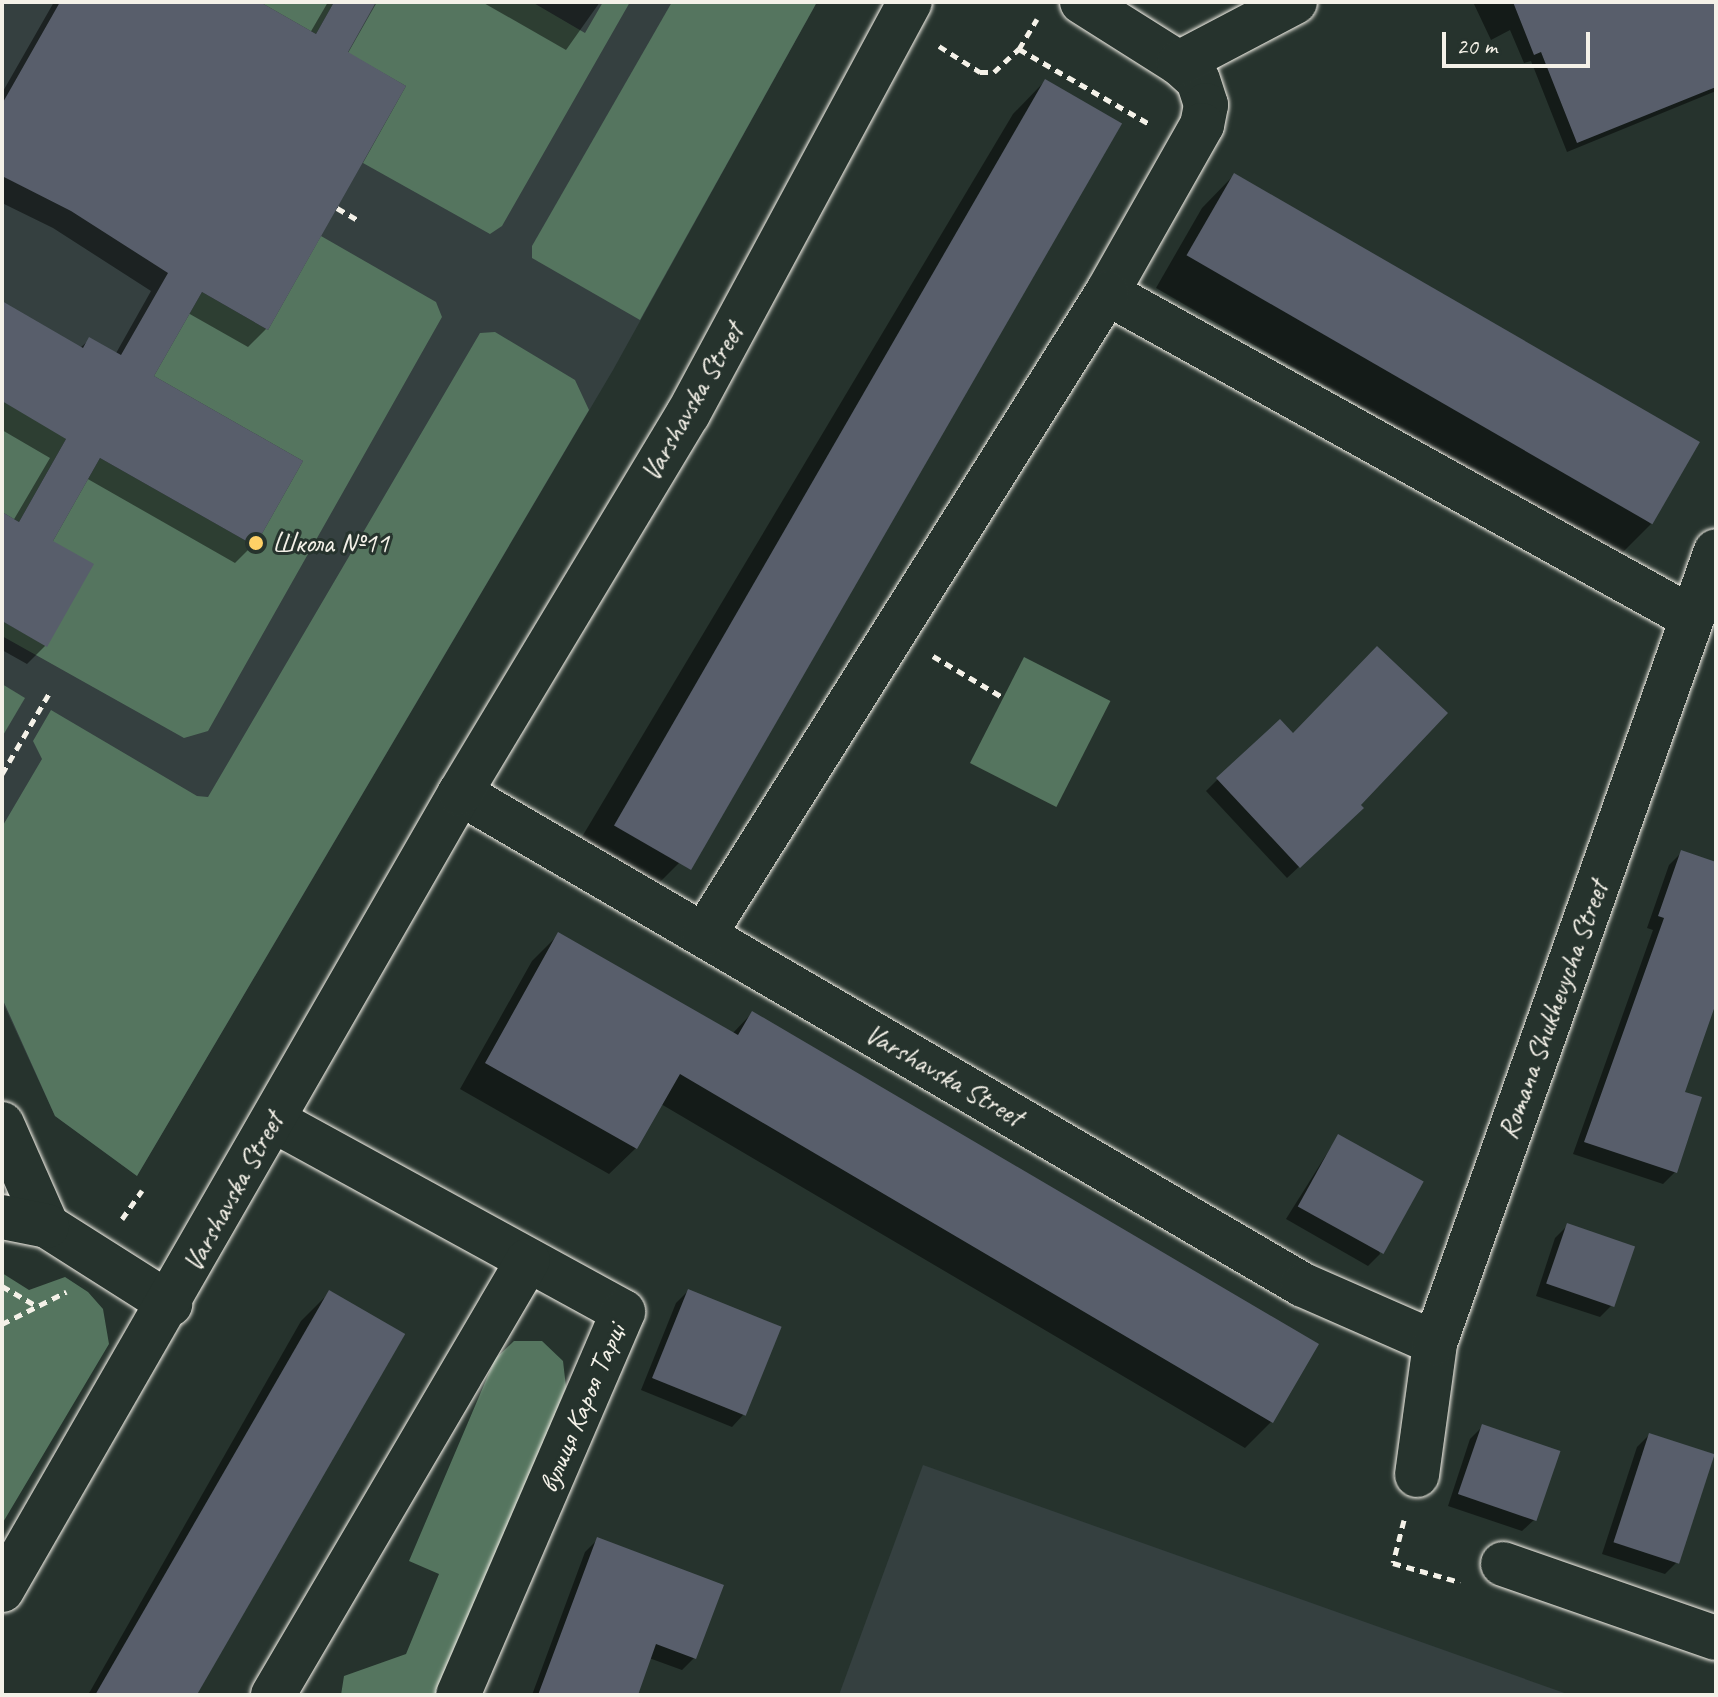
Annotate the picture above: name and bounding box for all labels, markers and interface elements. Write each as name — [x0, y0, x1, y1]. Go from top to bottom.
scale bar — [1446, 16, 1594, 66]
text: 20 m — [1456, 31, 1497, 61]
street label: Varshavska Street — [633, 317, 751, 487]
place label: Школа №11 — [272, 526, 389, 560]
marker: Школа №11 — [247, 534, 265, 552]
street label: Romana Shukhevycha Street — [1490, 876, 1616, 1144]
street label: Varshavska Street — [859, 1016, 1029, 1134]
street label: Varshavska Street — [176, 1107, 290, 1277]
street label: вулиця Кароя Тарці — [532, 1320, 632, 1496]

